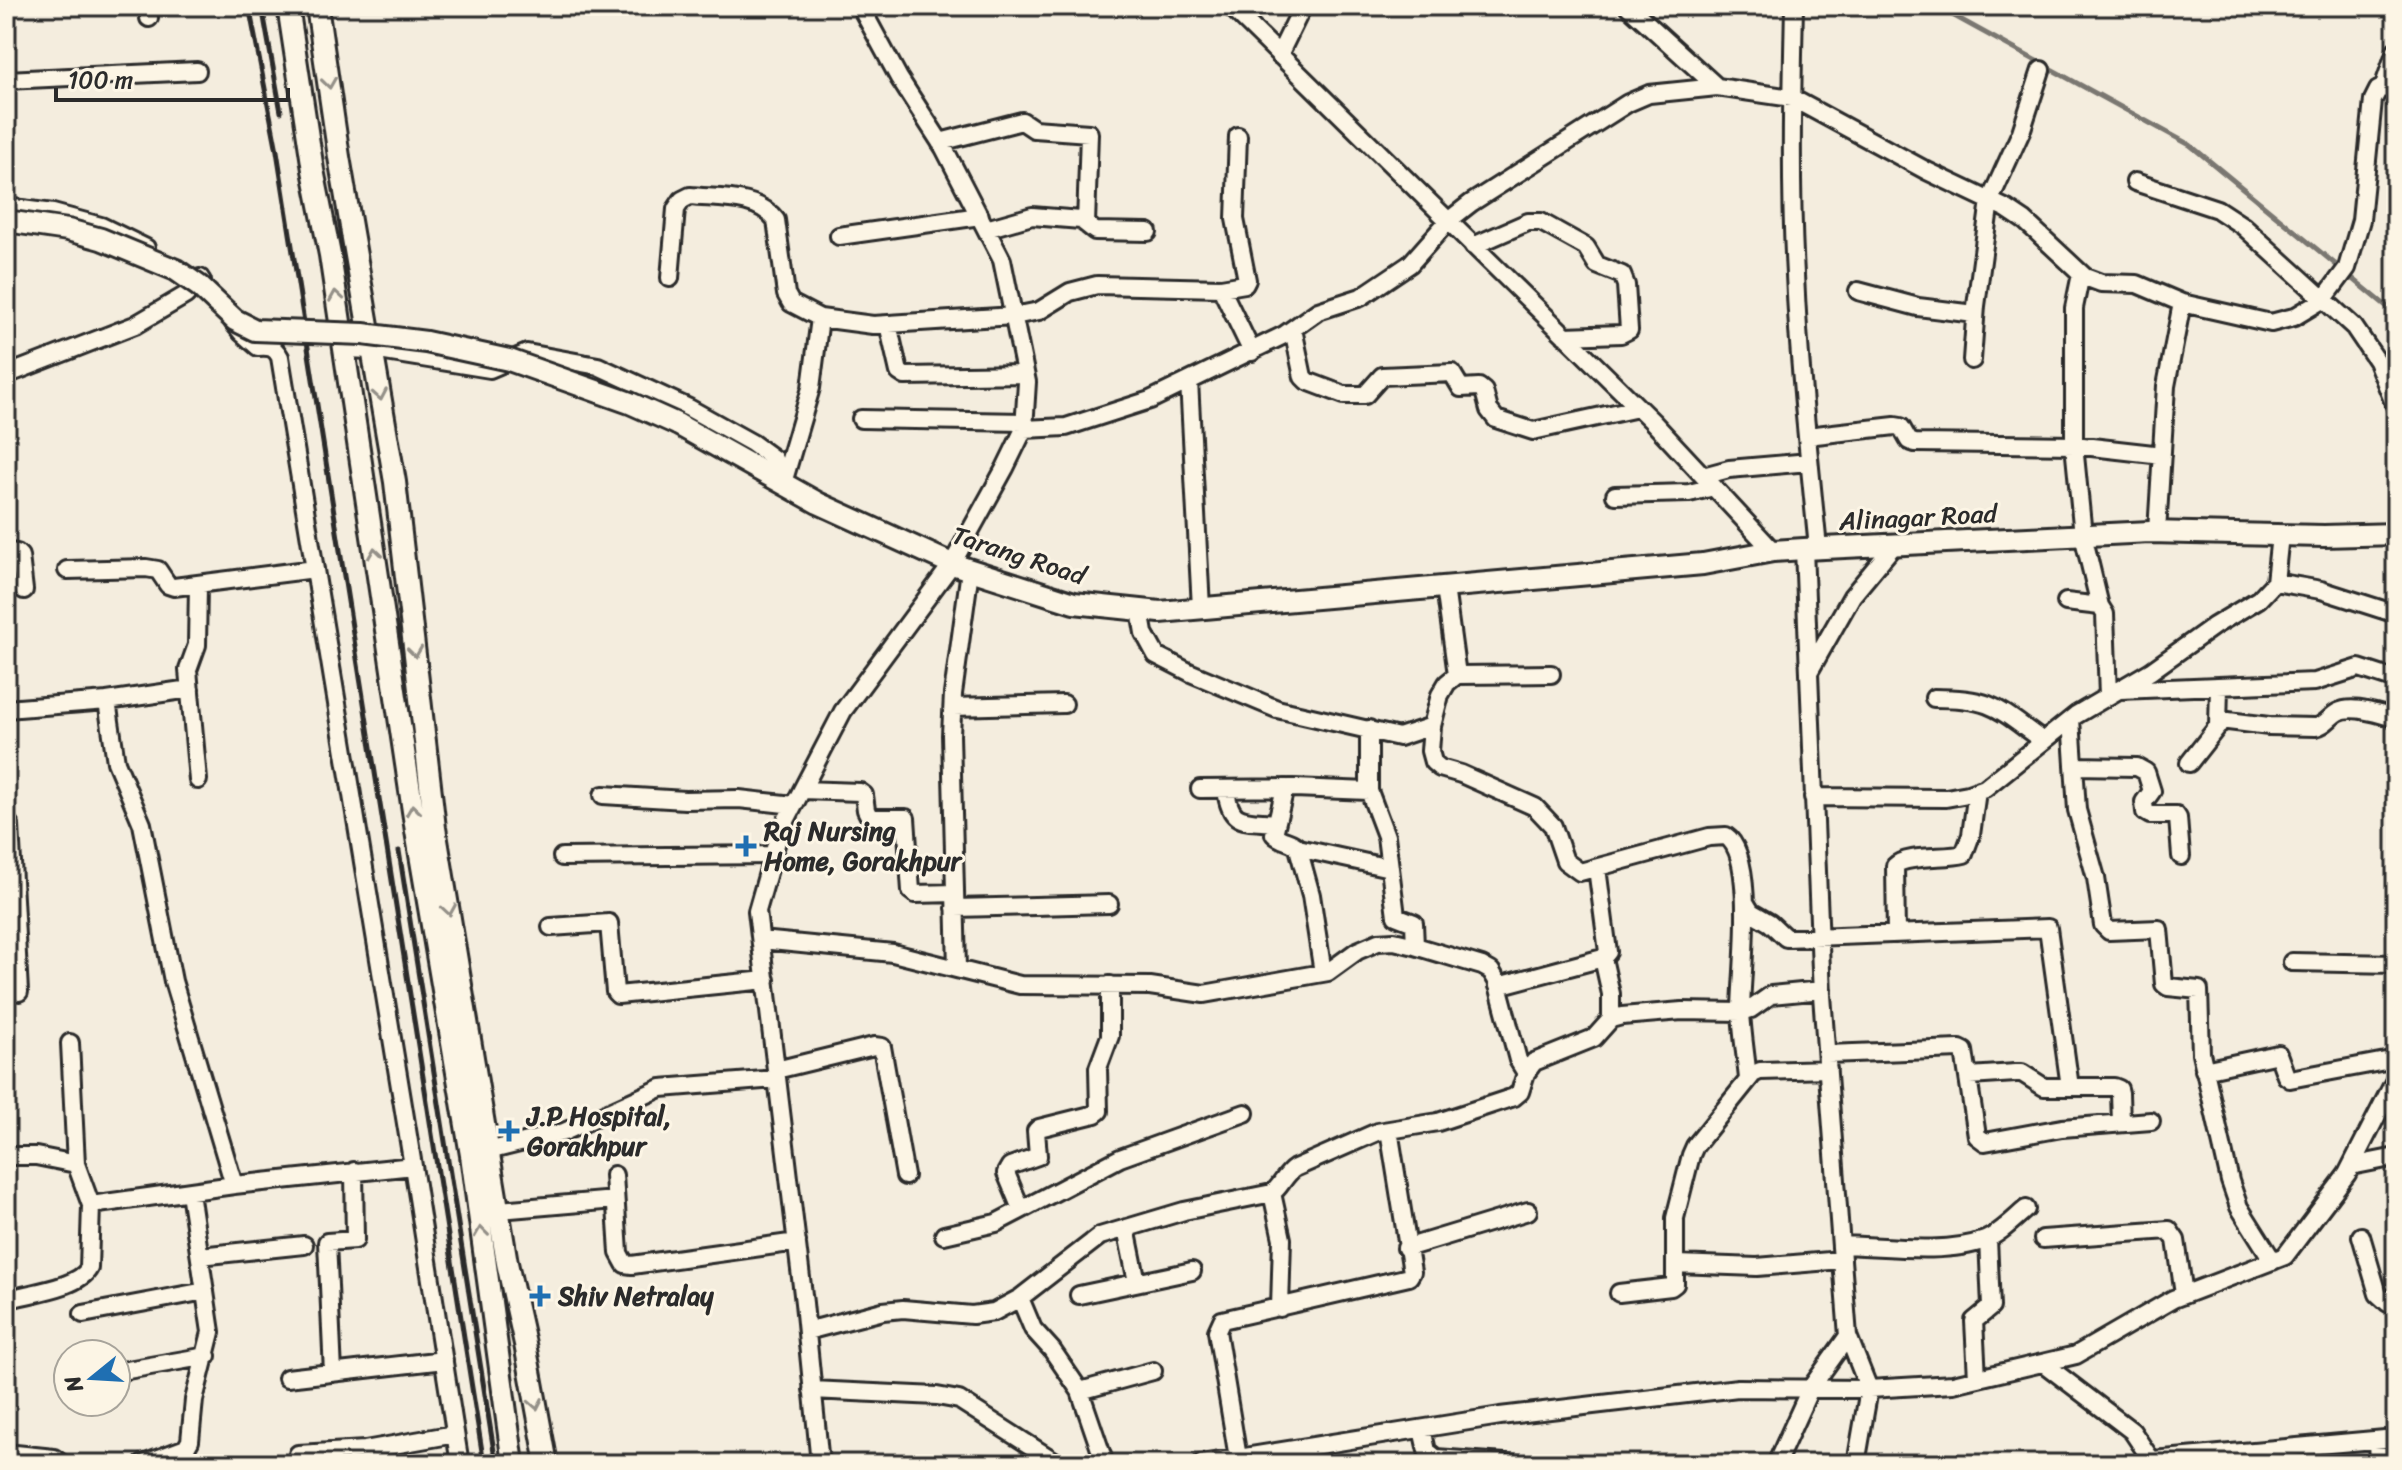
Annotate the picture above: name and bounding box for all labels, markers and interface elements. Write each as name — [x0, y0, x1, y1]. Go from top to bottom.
scale bar — [56, 52, 288, 102]
text: 100 m — [68, 59, 133, 101]
one-way arrow — [320, 76, 337, 90]
one-way arrow — [328, 289, 345, 302]
one-way arrow — [371, 388, 388, 402]
street label: Alinagar Road — [1837, 490, 2000, 544]
street label: Tarang Road — [946, 512, 1094, 599]
one-way arrow — [367, 546, 384, 560]
one-way arrow — [407, 646, 424, 659]
one-way arrow — [405, 803, 422, 817]
place label: Raj Nursing Home, Gorakhpur — [763, 808, 964, 884]
marker: Raj Nursing Home, Gorakhpur — [735, 835, 757, 857]
one-way arrow — [440, 903, 457, 917]
place label: J.P Hospital, Gorakhpur — [525, 1093, 671, 1169]
marker: J.P Hospital, Gorakhpur — [498, 1120, 520, 1142]
one-way arrow — [473, 1225, 490, 1239]
place label: Shiv Netralay — [557, 1273, 714, 1319]
marker: Shiv Netralay — [529, 1285, 551, 1307]
north arrow — [52, 1338, 132, 1418]
text: N — [52, 1370, 95, 1398]
one-way arrow — [527, 1397, 544, 1411]

